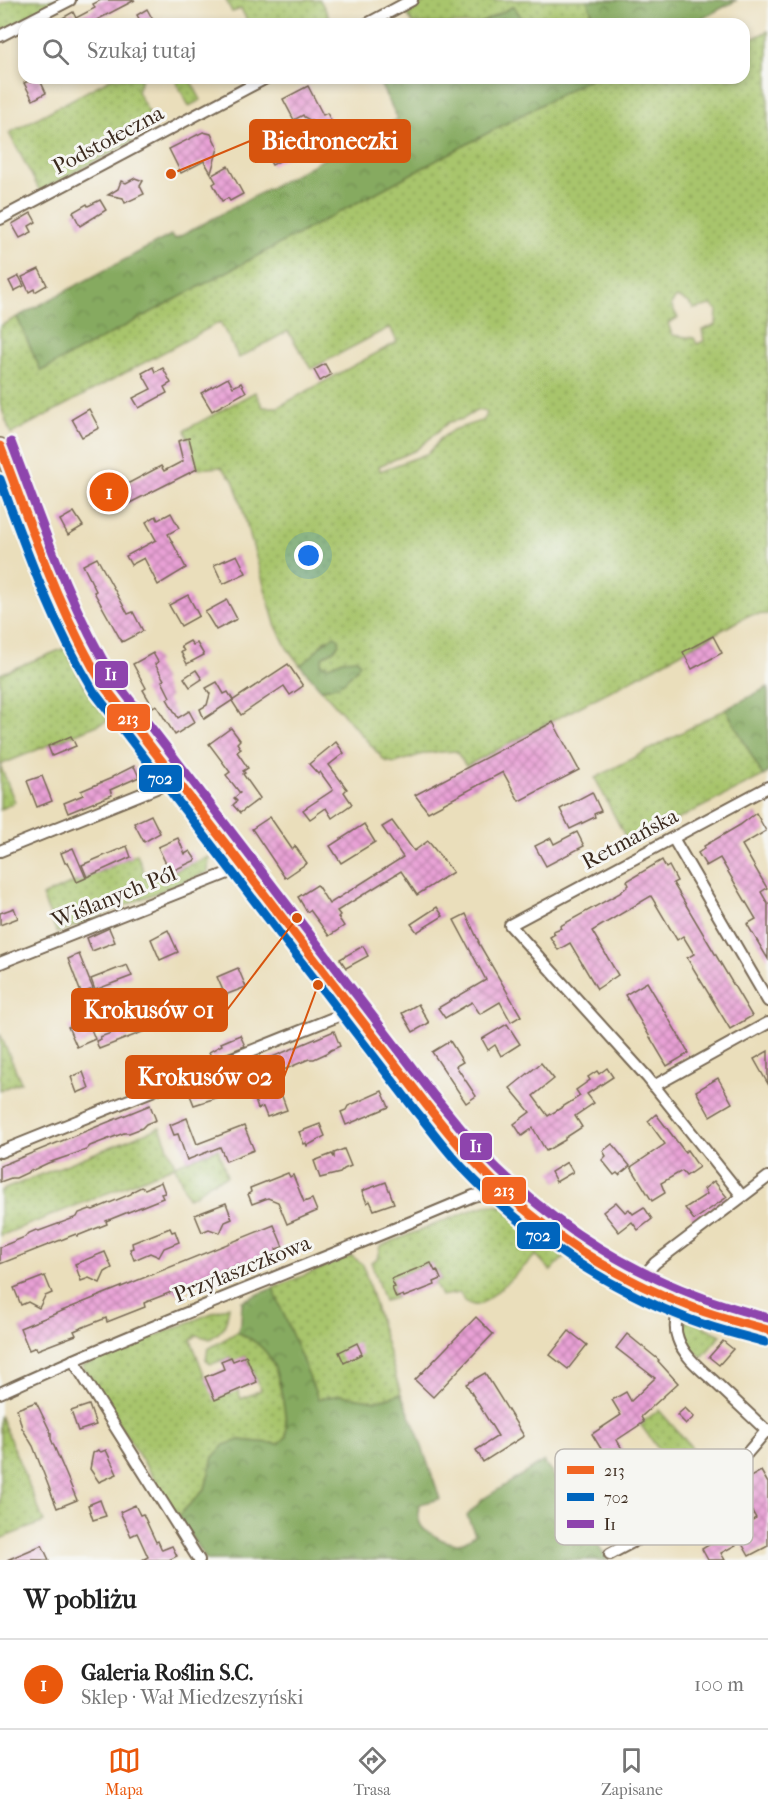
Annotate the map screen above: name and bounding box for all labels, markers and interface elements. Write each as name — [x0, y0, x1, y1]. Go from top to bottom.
search box — [18, 18, 750, 84]
icon: search — [39, 35, 72, 68]
text: Szukaj tutaj — [87, 38, 196, 64]
street label: Podstołeczna — [48, 99, 169, 180]
callout: Biedroneczki — [250, 120, 410, 162]
text: Biedroneczki — [262, 127, 399, 155]
pin: 1 — [90, 470, 128, 514]
your location — [294, 541, 323, 570]
line badge: I1 — [94, 660, 129, 689]
text: I1 — [105, 665, 117, 684]
line badge: 213 — [106, 703, 151, 732]
text: 213 — [118, 709, 138, 729]
line badge: 702 — [138, 764, 183, 793]
text: 702 — [147, 769, 172, 788]
street label: Retmańska — [577, 802, 683, 875]
street label: Wiślanych Pól — [47, 860, 180, 934]
callout: Krokusów 01 — [72, 989, 227, 1031]
text: Krokusów 01 — [84, 996, 214, 1024]
callout: Krokusów 02 — [126, 1056, 284, 1098]
text: Krokusów 02 — [138, 1063, 272, 1091]
line badge: I1 — [459, 1132, 493, 1161]
text: I1 — [470, 1137, 482, 1156]
line badge: 213 — [481, 1176, 527, 1205]
text: 213 — [494, 1181, 514, 1201]
line badge: 702 — [516, 1221, 561, 1250]
text: 702 — [525, 1226, 550, 1245]
street label: Przylaszczkowa — [170, 1229, 315, 1308]
legend — [555, 1449, 753, 1545]
text: 213 — [604, 1461, 625, 1480]
text: 702 — [604, 1488, 629, 1507]
text: I1 — [604, 1515, 616, 1534]
text: W pobliżu — [24, 1584, 137, 1615]
text: Galeria Roślin S.C. — [81, 1660, 253, 1686]
text: 1 — [40, 1673, 47, 1696]
text: 100 m — [694, 1673, 744, 1696]
text: Sklep · Wał Miedzeszyński — [81, 1686, 303, 1709]
tab: Mapa — [105, 1744, 143, 1799]
tab: Trasa — [353, 1744, 391, 1799]
tab: Zapisane — [601, 1744, 663, 1799]

